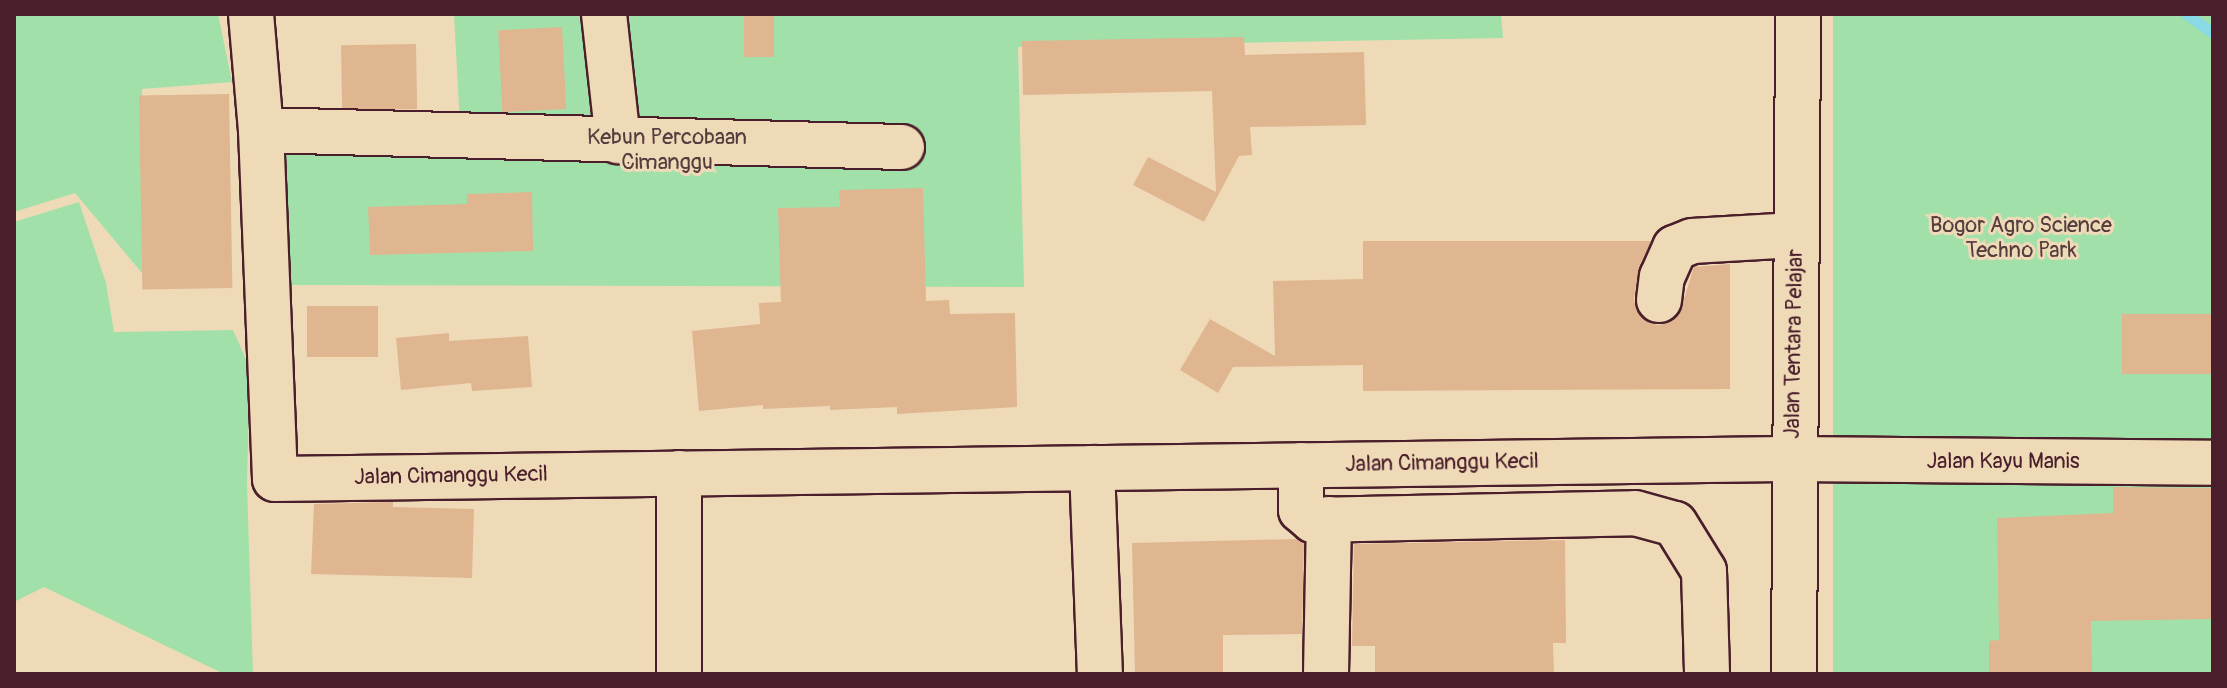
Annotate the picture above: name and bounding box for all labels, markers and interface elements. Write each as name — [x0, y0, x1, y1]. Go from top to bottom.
park label: Kebun Percobaan Cimanggu — [587, 124, 747, 176]
park label: Bogor Agro Science Techno Park — [1930, 212, 2112, 264]
street label: Jalan Tentara Pelajar — [1779, 249, 1809, 439]
street label: Jalan Cimanggu Kecil — [1345, 448, 1539, 478]
street label: Jalan Kayu Manis — [1926, 449, 2080, 475]
street label: Jalan Cimanggu Kecil — [354, 461, 548, 491]

